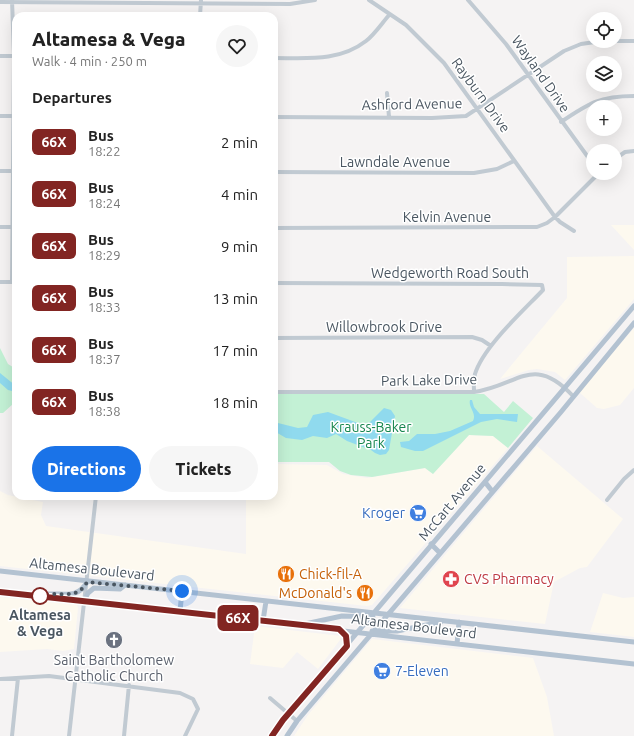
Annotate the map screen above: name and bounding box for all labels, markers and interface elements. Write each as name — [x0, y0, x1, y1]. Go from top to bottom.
map controls — [586, 12, 622, 180]
button: locate — [586, 12, 622, 48]
button: heart — [216, 25, 258, 67]
text: Altamesa & Vega — [32, 28, 186, 50]
street label: Wayland Drive — [509, 33, 573, 115]
text: Walk · 4 min · 250 m — [32, 54, 147, 68]
street label: Rayburn Drive — [449, 55, 513, 135]
button: layers — [586, 56, 622, 92]
text: Departures — [32, 89, 112, 106]
street label: Ashford Avenue — [362, 95, 462, 113]
button: + — [586, 100, 622, 136]
text: Bus — [88, 127, 114, 144]
text: 66X — [41, 134, 67, 150]
text: 2 min — [221, 134, 258, 151]
text: 18:22 — [88, 144, 121, 158]
button: − — [586, 144, 622, 180]
street label: Lawndale Avenue — [340, 154, 450, 170]
text: Bus — [88, 179, 114, 196]
text: 66X — [41, 186, 67, 202]
text: 4 min — [221, 186, 258, 203]
text: 18:24 — [88, 196, 121, 210]
street label: Kelvin Avenue — [403, 209, 491, 225]
text: Bus — [88, 231, 114, 248]
text: 66X — [41, 238, 67, 254]
text: 9 min — [221, 238, 258, 255]
text: 18:29 — [88, 248, 121, 262]
street label: Wedgeworth Road South — [371, 265, 529, 281]
text: Bus — [88, 283, 114, 300]
text: 66X — [41, 290, 67, 306]
text: 13 min — [212, 290, 258, 307]
text: 18:33 — [88, 300, 121, 314]
street label: Willowbrook Drive — [326, 319, 442, 335]
text: Bus — [88, 335, 114, 352]
text: 66X — [41, 342, 67, 358]
text: 17 min — [212, 342, 258, 359]
text: 18:37 — [88, 352, 121, 366]
street label: Park Lake Drive — [381, 371, 477, 389]
text: Bus — [88, 387, 114, 404]
text: 66X — [41, 394, 67, 410]
text: 18 min — [212, 394, 258, 411]
text: 18:38 — [88, 404, 121, 418]
park label: Krauss-Baker Park — [330, 419, 412, 451]
button: Directions — [32, 446, 141, 492]
button: Tickets — [149, 446, 258, 492]
street label: McCart Avenue — [415, 460, 489, 544]
supermarket icon: Kroger — [408, 503, 428, 523]
place label: Kroger — [362, 505, 406, 521]
street label: Altamesa Boulevard — [29, 554, 155, 584]
restaurant icon: Chick-fil-A — [276, 564, 296, 584]
place label: Chick-fil-A — [299, 566, 362, 582]
pharmacy icon: CVS Pharmacy — [441, 569, 461, 589]
place label: CVS Pharmacy — [464, 571, 554, 587]
your location — [172, 581, 192, 601]
restaurant icon: McDonald's — [355, 583, 375, 603]
place label: McDonald's — [279, 585, 352, 601]
marker: Altamesa & Vega — [31, 587, 49, 605]
line badge: 66X — [215, 605, 261, 631]
place label: Altamesa & Vega — [9, 607, 71, 639]
text: 66X — [225, 610, 251, 626]
street label: Altamesa Boulevard — [351, 610, 477, 642]
church icon: Saint Bartholomew Catholic Church — [104, 630, 124, 650]
place label: Saint Bartholomew Catholic Church — [54, 652, 174, 684]
supermarket icon: 7-Eleven — [372, 661, 392, 681]
place label: 7-Eleven — [395, 663, 449, 679]

